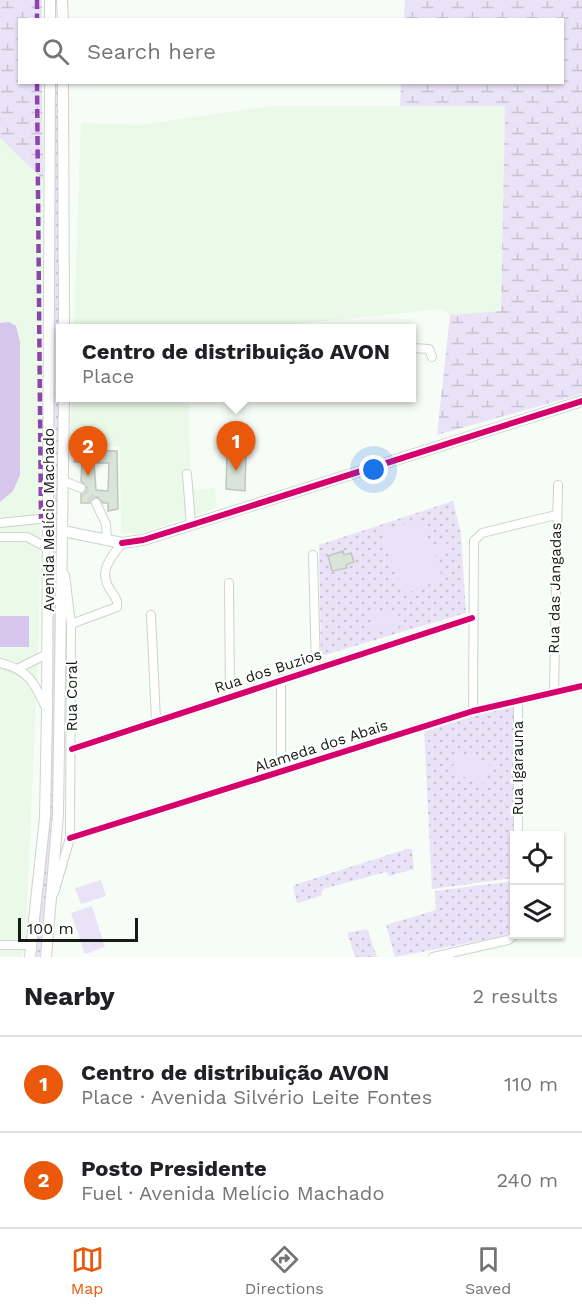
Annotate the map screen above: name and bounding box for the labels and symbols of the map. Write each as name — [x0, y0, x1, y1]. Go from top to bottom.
pin: 1 — [216, 422, 256, 471]
pin: 2 — [68, 426, 107, 476]
street label: Avenida Melício Machado — [40, 428, 58, 612]
your location — [359, 455, 388, 484]
street label: Rua das Jangadas — [545, 522, 565, 654]
street label: Rua dos Buzios — [212, 645, 324, 697]
street label: Rua Coral — [63, 660, 81, 731]
street label: Alameda dos Abais — [252, 716, 390, 776]
street label: Rua Igarauna — [509, 720, 527, 815]
scale bar — [18, 915, 138, 942]

